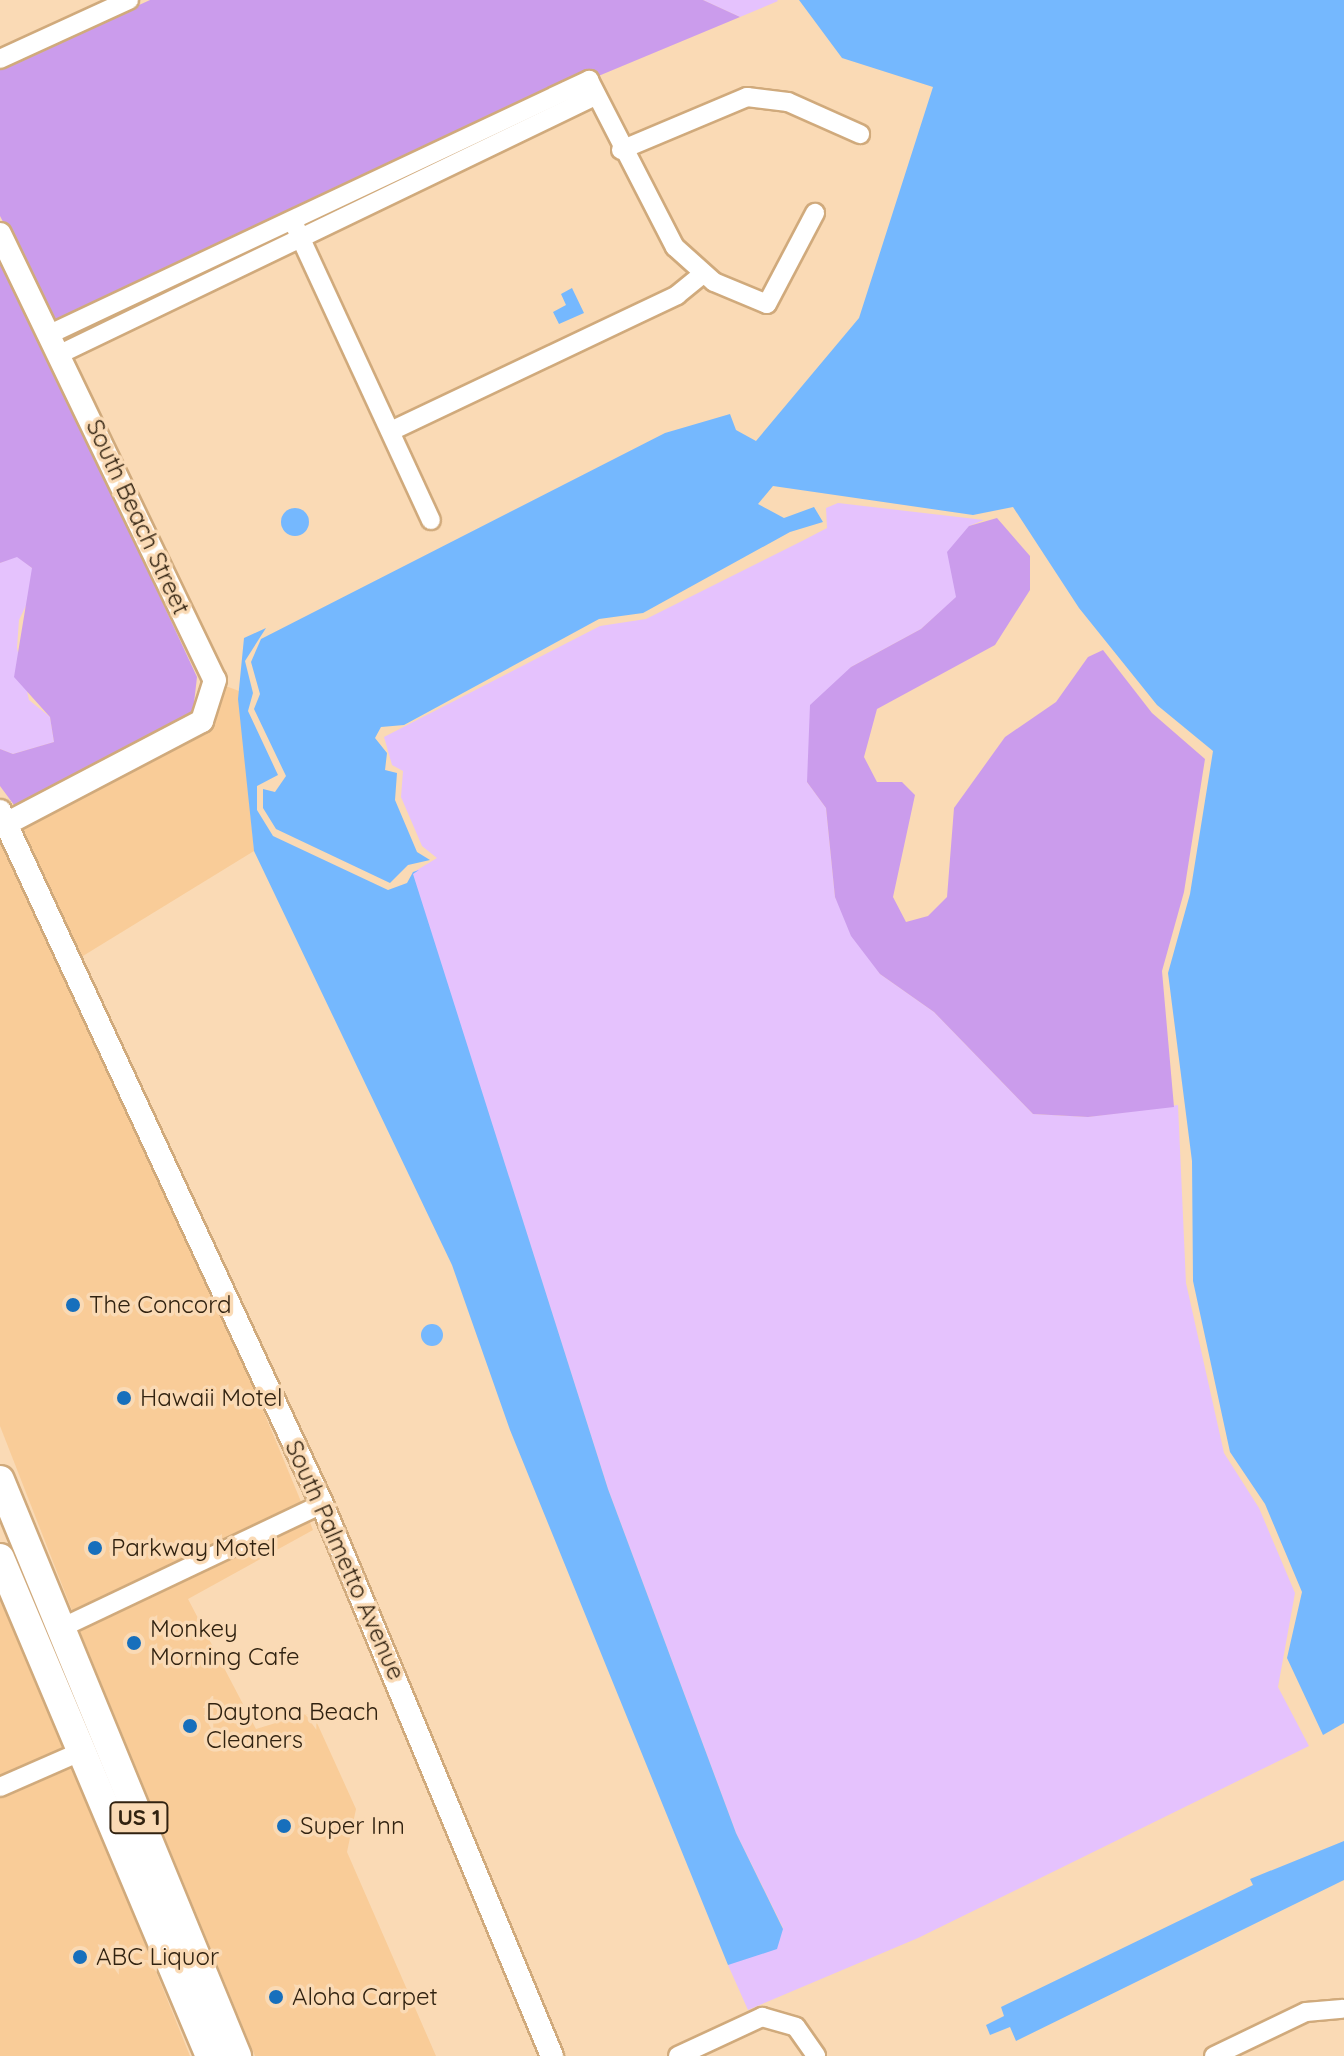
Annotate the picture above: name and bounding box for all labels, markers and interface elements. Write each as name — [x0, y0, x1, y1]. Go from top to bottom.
street label: South Beach Street — [80, 415, 196, 619]
place label: The Concord — [89, 1291, 231, 1319]
marker: The Concord — [64, 1296, 82, 1314]
place label: Hawaii Motel — [140, 1384, 283, 1412]
marker: Hawaii Motel — [115, 1389, 133, 1407]
street label: South Palmetto Avenue — [279, 1436, 411, 1684]
place label: Parkway Motel — [111, 1534, 276, 1562]
marker: Parkway Motel — [86, 1539, 104, 1557]
place label: Monkey Morning Cafe — [150, 1615, 300, 1671]
marker: Monkey Morning Cafe — [125, 1634, 143, 1652]
place label: Daytona Beach Cleaners — [206, 1698, 379, 1754]
marker: Daytona Beach Cleaners — [181, 1717, 199, 1735]
road number: US 1 — [109, 1800, 169, 1836]
place label: Super Inn — [300, 1812, 405, 1840]
marker: Super Inn — [275, 1817, 293, 1835]
place label: ABC Liquor — [96, 1943, 219, 1971]
marker: ABC Liquor — [71, 1948, 89, 1966]
place label: Aloha Carpet — [292, 1983, 438, 2011]
marker: Aloha Carpet — [267, 1988, 285, 2006]

